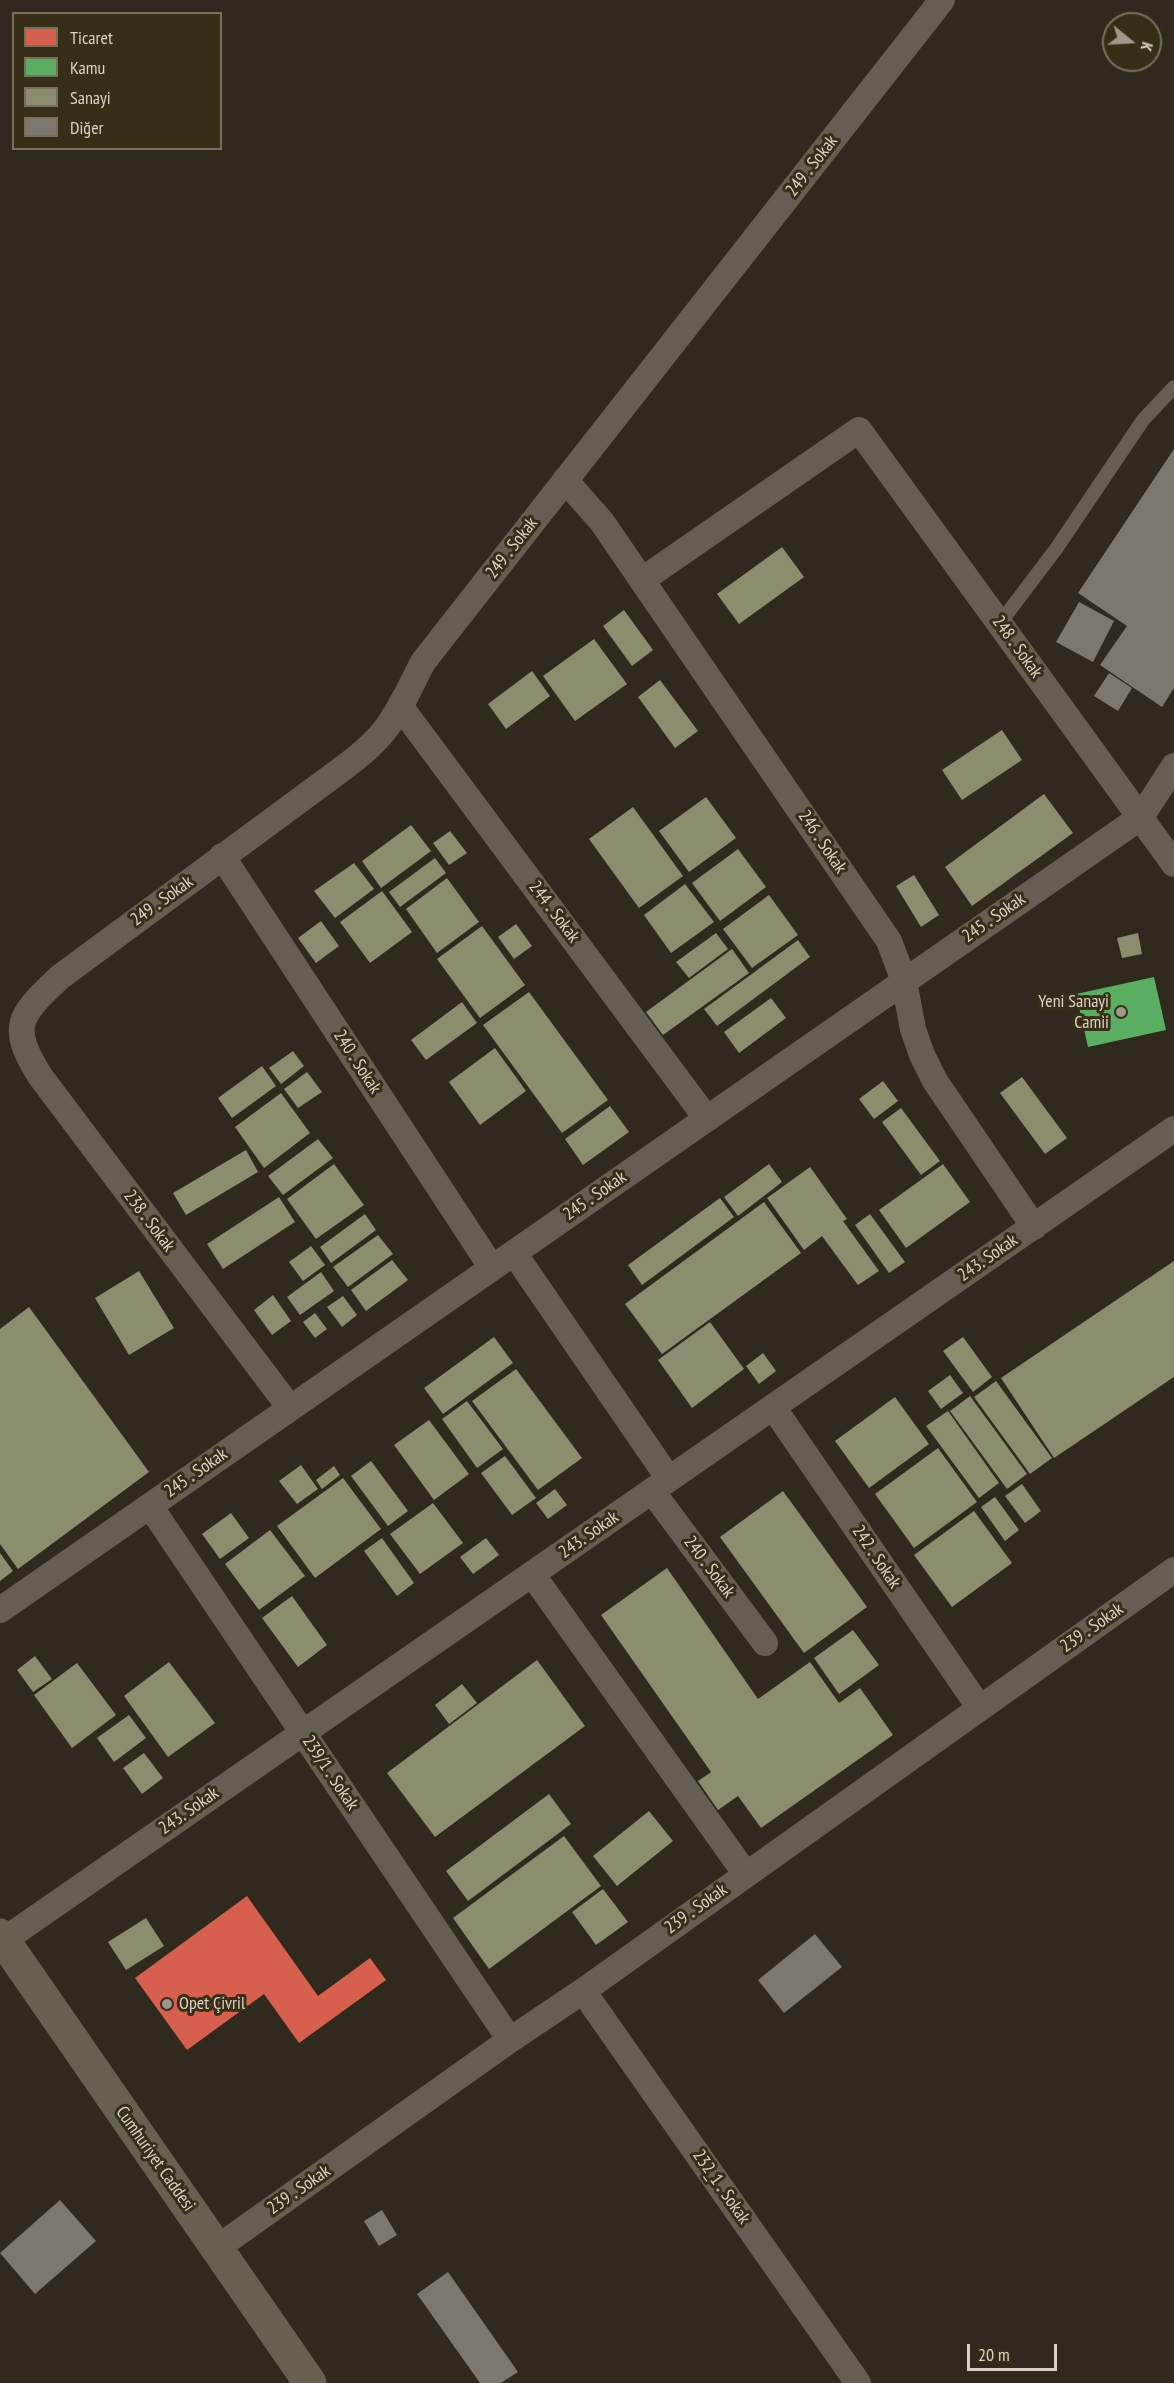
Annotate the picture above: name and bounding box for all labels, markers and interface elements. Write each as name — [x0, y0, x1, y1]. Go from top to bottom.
legend — [12, 12, 222, 150]
north arrow — [1102, 12, 1162, 72]
text: Ticaret — [70, 26, 113, 49]
text: K — [1136, 40, 1158, 54]
text: Kamu — [70, 56, 105, 79]
text: Sanayi — [70, 86, 111, 109]
text: Diğer — [70, 116, 104, 139]
street label: 249 . Sokak — [781, 131, 843, 201]
street label: 249 . Sokak — [481, 513, 543, 583]
street label: 248 . Sokak — [987, 612, 1047, 682]
street label: 246 . Sokak — [793, 806, 851, 878]
street label: 249 . Sokak — [127, 871, 197, 931]
street label: 244 . Sokak — [524, 877, 584, 947]
street label: 245 . Sokak — [958, 889, 1030, 947]
place label: Yeni Sanayi Camii — [1038, 991, 1109, 1034]
marker: Yeni Sanayi Camii — [1114, 1005, 1128, 1019]
street label: 240 . Sokak — [328, 1026, 386, 1098]
street label: 245 . Sokak — [559, 1167, 631, 1225]
street label: 238 . Sokak — [119, 1186, 179, 1256]
street label: 243. Sokak — [954, 1230, 1022, 1286]
street label: 245 . Sokak — [160, 1444, 232, 1502]
street label: 243. Sokak — [555, 1507, 623, 1563]
street label: 242 . Sokak — [847, 1521, 905, 1593]
street label: 240 . Sokak — [679, 1532, 739, 1602]
street label: 239 . Sokak — [1056, 1599, 1128, 1657]
street label: 239/1 . Sokak — [297, 1732, 363, 1814]
street label: 243. Sokak — [155, 1783, 223, 1839]
street label: 239 . Sokak — [661, 1879, 731, 1939]
place label: Opet Çivril — [179, 1993, 245, 2015]
marker: Opet Çivril — [160, 1997, 174, 2011]
street label: Cumhuriyet Caddesi — [111, 2102, 199, 2216]
street label: 232_1 . Sokak — [688, 2146, 754, 2228]
street label: 239 . Sokak — [263, 2161, 335, 2219]
scale bar — [970, 2332, 1060, 2370]
text: 20 m — [978, 2343, 1010, 2366]

